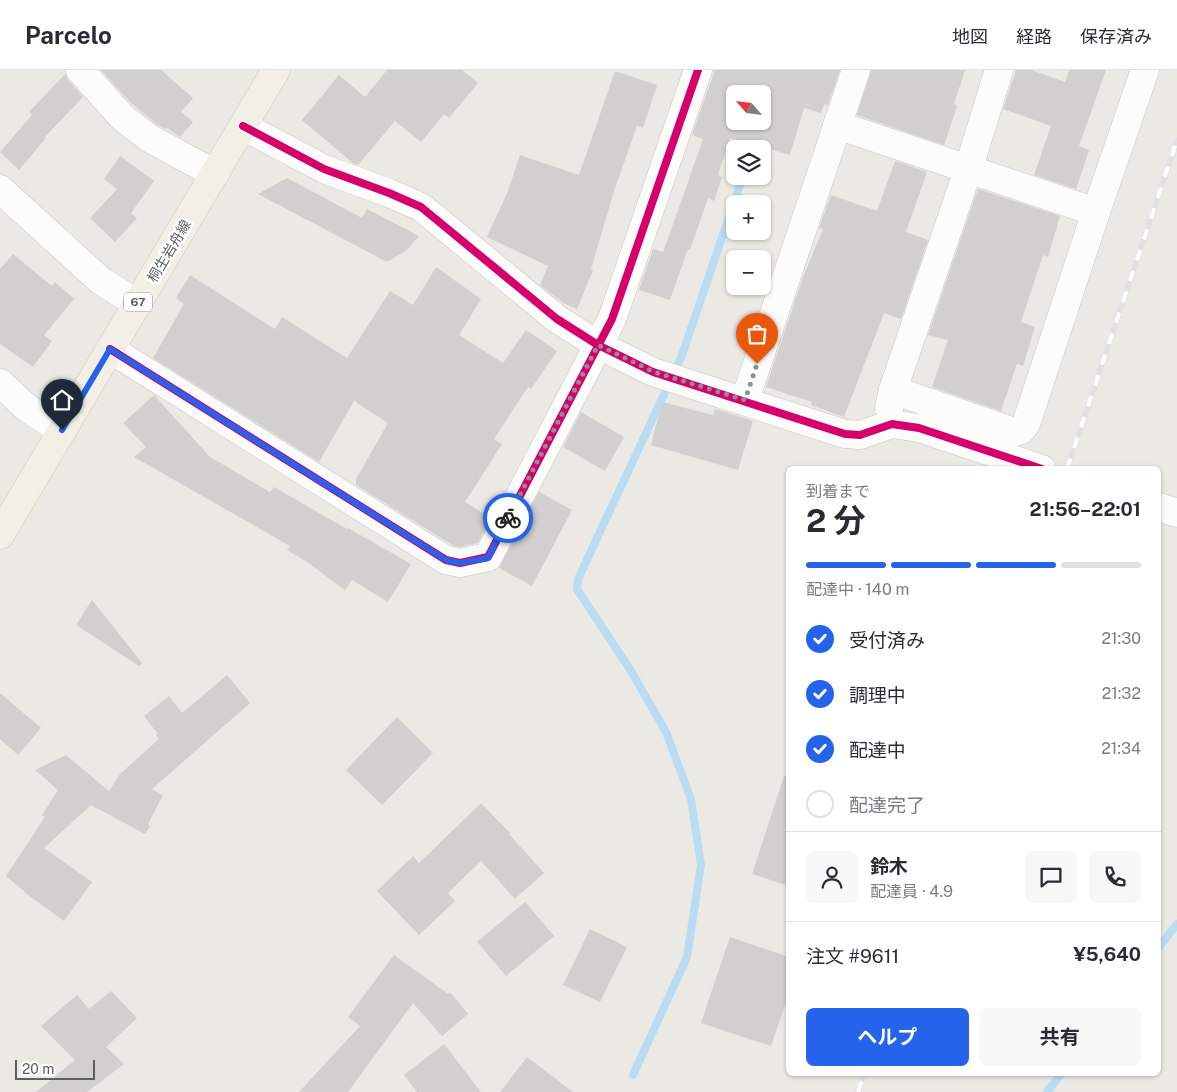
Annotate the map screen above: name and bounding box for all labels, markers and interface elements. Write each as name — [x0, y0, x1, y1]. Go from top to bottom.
text: Parcelo — [25, 21, 112, 49]
text: 地図 — [952, 26, 988, 47]
text: 経路 — [1016, 26, 1052, 47]
text: 保存済み — [1080, 26, 1152, 47]
north arrow — [726, 85, 771, 130]
map controls — [726, 85, 771, 295]
button: layers — [726, 140, 771, 185]
button: + — [726, 195, 771, 240]
street label: 桐生岩舟線 — [144, 217, 194, 285]
button: − — [726, 250, 771, 295]
road number: 67 — [124, 292, 152, 312]
pin — [736, 313, 778, 364]
icon: bag — [743, 320, 771, 348]
pin — [41, 379, 83, 430]
icon: home — [48, 386, 76, 414]
text: 到着まで — [806, 482, 870, 501]
courier — [483, 493, 533, 543]
text: 21:56–22:01 — [1029, 498, 1141, 520]
text: 2 分 — [806, 502, 866, 539]
icon: bike — [494, 504, 522, 532]
text: 配達中 · 140 m — [806, 580, 909, 599]
icon: check — [806, 625, 834, 653]
text: 受付済み — [849, 629, 925, 651]
text: 21:30 — [1102, 629, 1141, 648]
icon: check — [806, 680, 834, 708]
text: 調理中 — [849, 684, 906, 706]
text: 21:32 — [1102, 684, 1141, 703]
icon: check — [806, 735, 834, 763]
text: 配達中 — [849, 739, 906, 761]
text: 21:34 — [1101, 739, 1141, 758]
text: 配達完了 — [849, 794, 925, 816]
button: person — [806, 851, 858, 903]
button: chat — [1025, 851, 1077, 903]
button: phone — [1089, 851, 1141, 903]
text: 鈴木 — [870, 855, 908, 877]
text: 配達員 · 4.9 — [870, 882, 953, 901]
text: ¥5,640 — [1073, 943, 1141, 965]
text: 注文 #9611 — [806, 945, 899, 967]
button: ヘルプ — [806, 1008, 969, 1066]
button: 共有 — [979, 1008, 1141, 1066]
scale bar — [15, 1057, 95, 1080]
text: 20 m — [22, 1061, 54, 1077]

